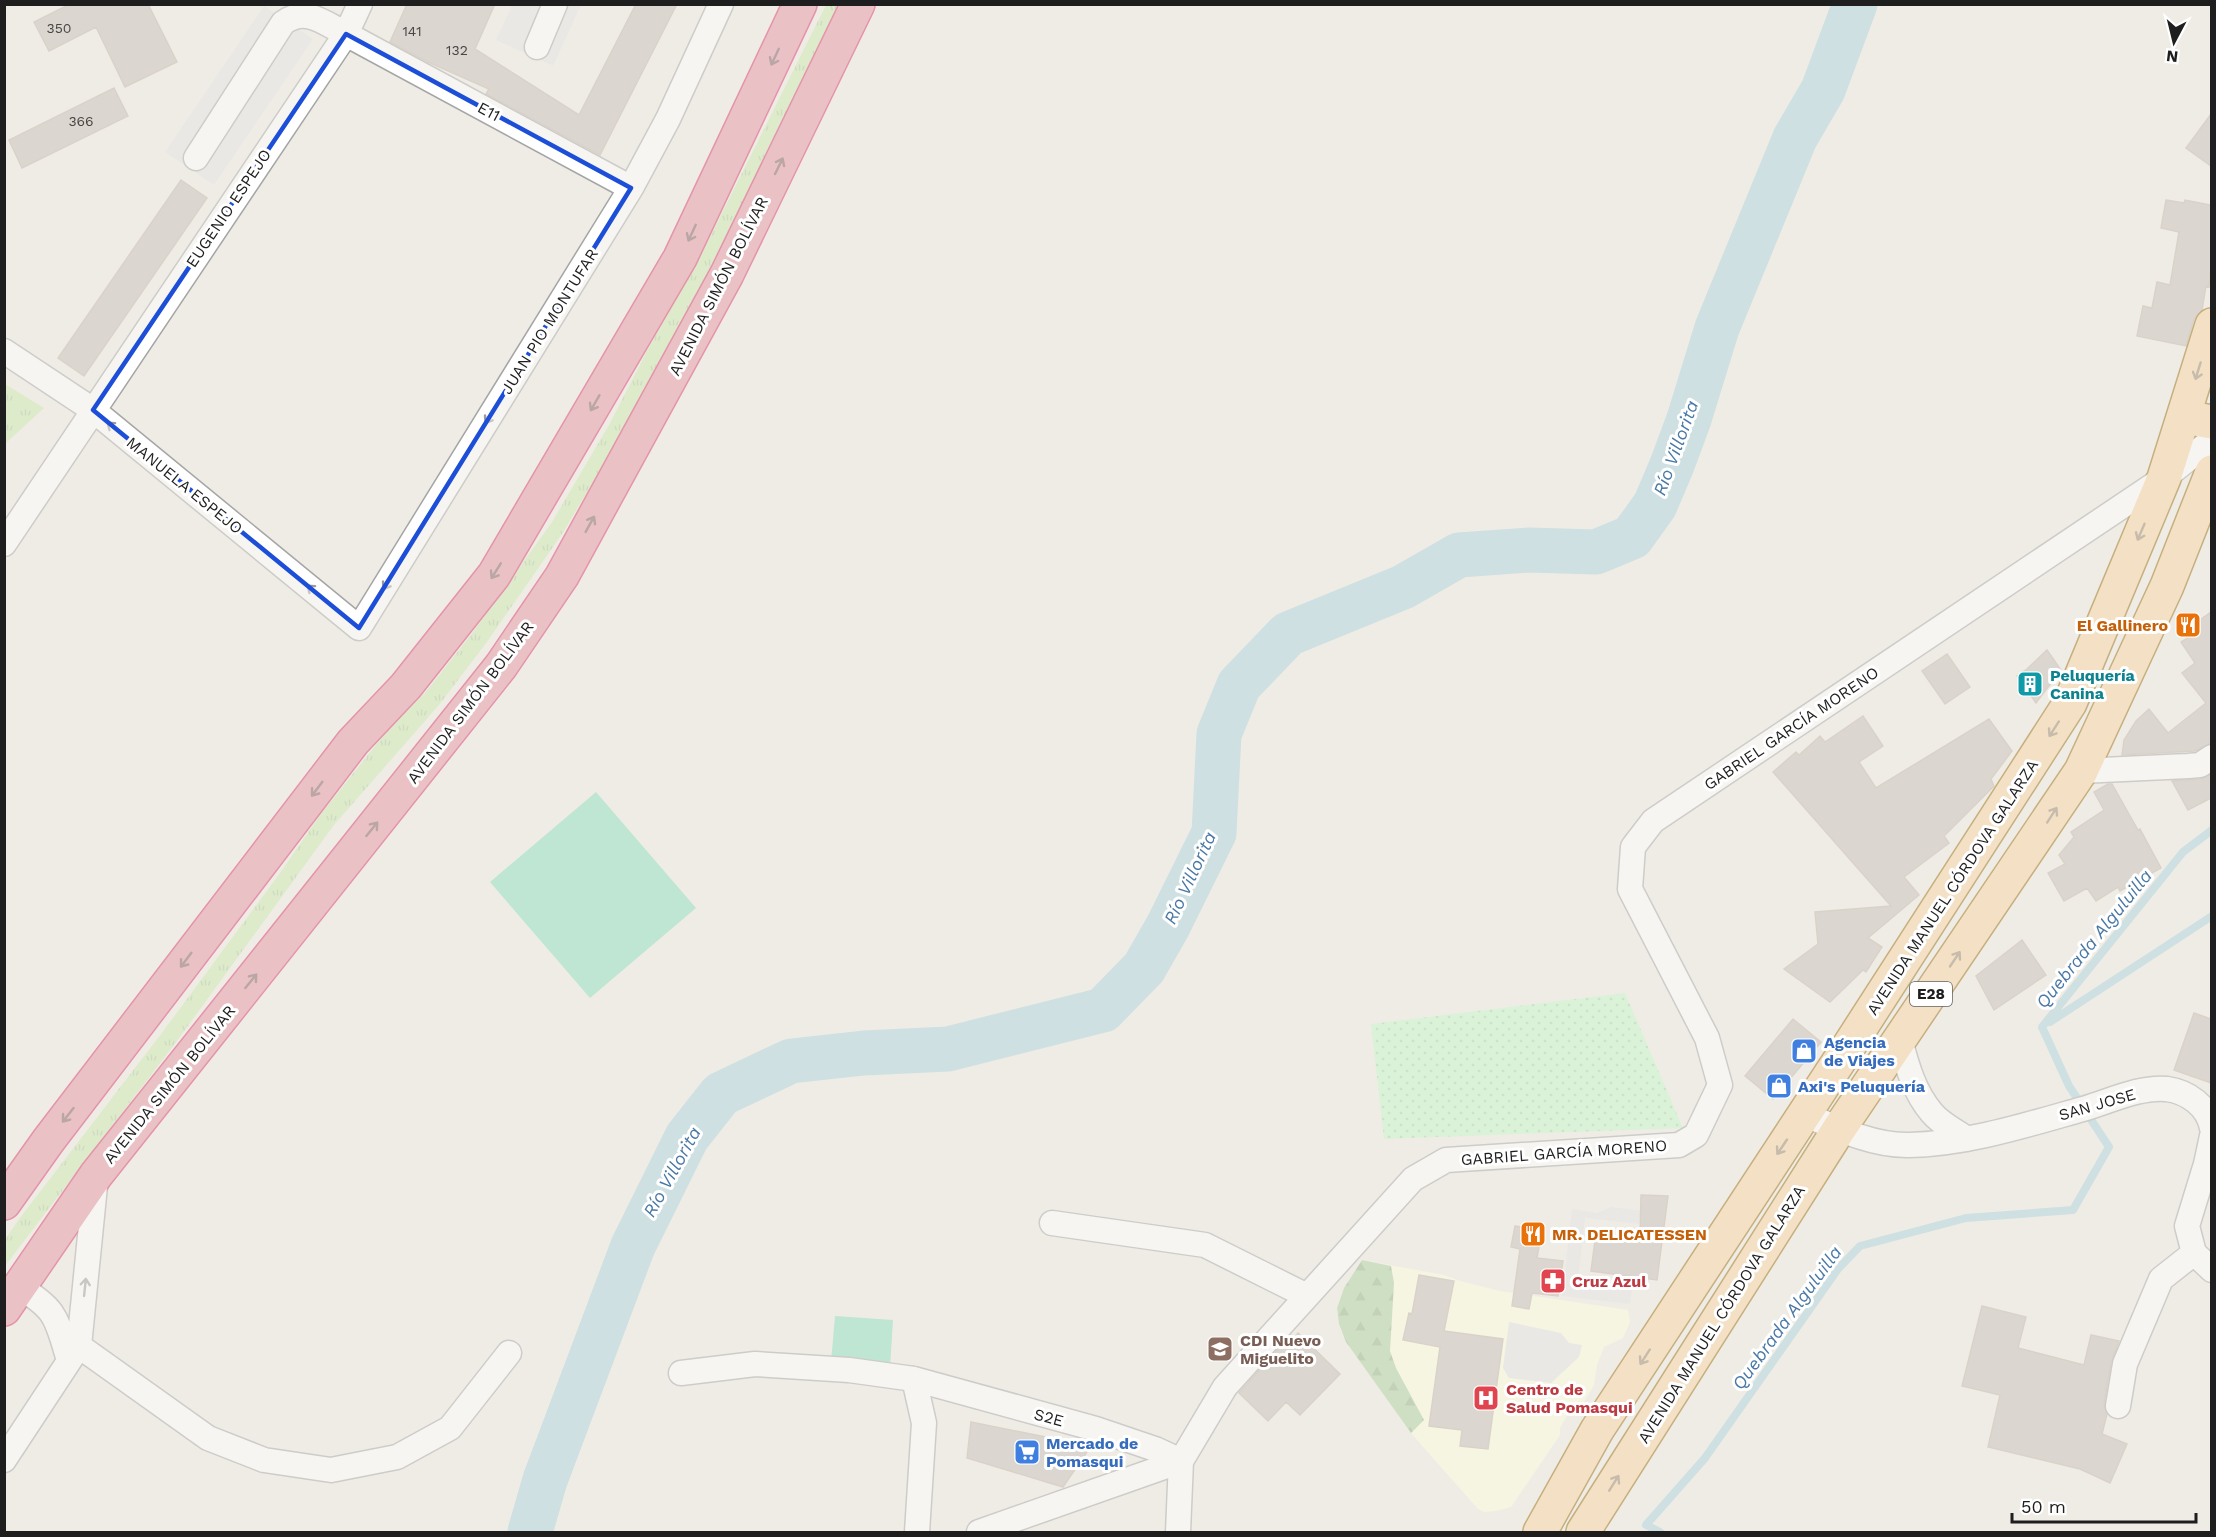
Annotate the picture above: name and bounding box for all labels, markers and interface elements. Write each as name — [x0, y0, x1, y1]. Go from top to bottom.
north arrow — [2144, 12, 2204, 72]
house number: 350 — [46, 20, 72, 36]
house number: 141 — [402, 23, 422, 39]
house number: 132 — [446, 42, 468, 58]
text: N — [2165, 46, 2179, 67]
one-way arrow — [769, 48, 781, 66]
street label: E11 — [474, 98, 503, 125]
house number: 366 — [68, 113, 94, 129]
street label: EUGENIO ESPEJO — [182, 146, 275, 271]
one-way arrow — [774, 158, 786, 176]
street label: AVENIDA SIMÓN BOLÍVAR — [665, 194, 772, 379]
one-way arrow — [685, 224, 697, 242]
street label: JUAN PIO MONTUFAR — [497, 245, 602, 397]
one-way arrow — [2192, 361, 2203, 380]
one-way arrow — [589, 394, 601, 411]
water label: Río Villorita — [1649, 397, 1702, 498]
one-way arrow — [484, 407, 496, 424]
one-way arrow — [107, 421, 123, 434]
street label: MANUELA ESPEJO — [123, 433, 247, 538]
one-way arrow — [584, 516, 596, 533]
one-way arrow — [2135, 522, 2146, 541]
one-way arrow — [490, 562, 502, 579]
one-way arrow — [381, 573, 393, 590]
one-way arrow — [307, 584, 323, 597]
restaurant icon: El Gallinero — [2173, 610, 2203, 640]
place label: El Gallinero — [2077, 616, 2168, 635]
street label: AVENIDA SIMÓN BOLÍVAR — [403, 617, 538, 787]
street label: GABRIEL GARCÍA MORENO — [1700, 663, 1882, 794]
place label: Peluquería Canina — [2050, 666, 2136, 703]
building icon: Peluquería Canina — [2015, 669, 2045, 699]
one-way arrow — [2047, 720, 2059, 737]
street label: AVENIDA MANUEL CÓRDOVA GALARZA — [1863, 756, 2042, 1018]
one-way arrow — [311, 781, 324, 797]
one-way arrow — [2047, 807, 2059, 824]
one-way arrow — [366, 821, 379, 837]
water label: Río Villorita — [1159, 828, 1220, 927]
water label: Quebrada Alguluilla — [2031, 865, 2156, 1012]
one-way arrow — [180, 952, 193, 968]
one-way arrow — [1949, 952, 1961, 968]
one-way arrow — [244, 973, 257, 989]
road number: E28 — [1910, 982, 1952, 1006]
street label: AVENIDA SIMÓN BOLÍVAR — [100, 1001, 239, 1167]
place label: Agencia de Viajes — [1824, 1033, 1895, 1070]
shop icon: Agencia de Viajes — [1789, 1036, 1819, 1066]
shop icon: Axi's Peluquería — [1764, 1071, 1794, 1101]
place label: Axi's Peluquería — [1798, 1077, 1926, 1096]
street label: SAN JOSE — [2057, 1084, 2138, 1124]
one-way arrow — [61, 1107, 74, 1123]
water label: Río Villorita — [638, 1123, 705, 1220]
street label: GABRIEL GARCÍA MORENO — [1460, 1136, 1668, 1169]
one-way arrow — [1776, 1138, 1788, 1155]
street label: AVENIDA MANUEL CÓRDOVA GALARZA — [1634, 1181, 1809, 1447]
restaurant icon: MR. DELICATESSEN — [1518, 1219, 1548, 1249]
place label: MR. DELICATESSEN — [1552, 1225, 1707, 1244]
water label: Quebrada Alguluilla — [1727, 1242, 1846, 1394]
pharmacy icon: Cruz Azul — [1538, 1266, 1568, 1296]
place label: Cruz Azul — [1572, 1272, 1647, 1291]
one-way arrow — [80, 1278, 91, 1298]
place label: CDI Nuevo Miguelito — [1240, 1331, 1322, 1368]
school or university icon: CDI Nuevo Miguelito — [1205, 1334, 1235, 1364]
one-way arrow — [1638, 1348, 1650, 1365]
place label: Centro de Salud Pomasqui — [1506, 1380, 1633, 1417]
hospital icon: Centro de Salud Pomasqui — [1471, 1383, 1501, 1413]
street label: S2E — [1032, 1404, 1066, 1431]
place label: Mercado de Pomasqui — [1046, 1434, 1138, 1471]
supermarket icon: Mercado de Pomasqui — [1012, 1437, 1042, 1467]
one-way arrow — [1608, 1475, 1620, 1492]
scale bar — [2012, 1486, 2196, 1524]
text: 50 m — [2021, 1496, 2066, 1517]

